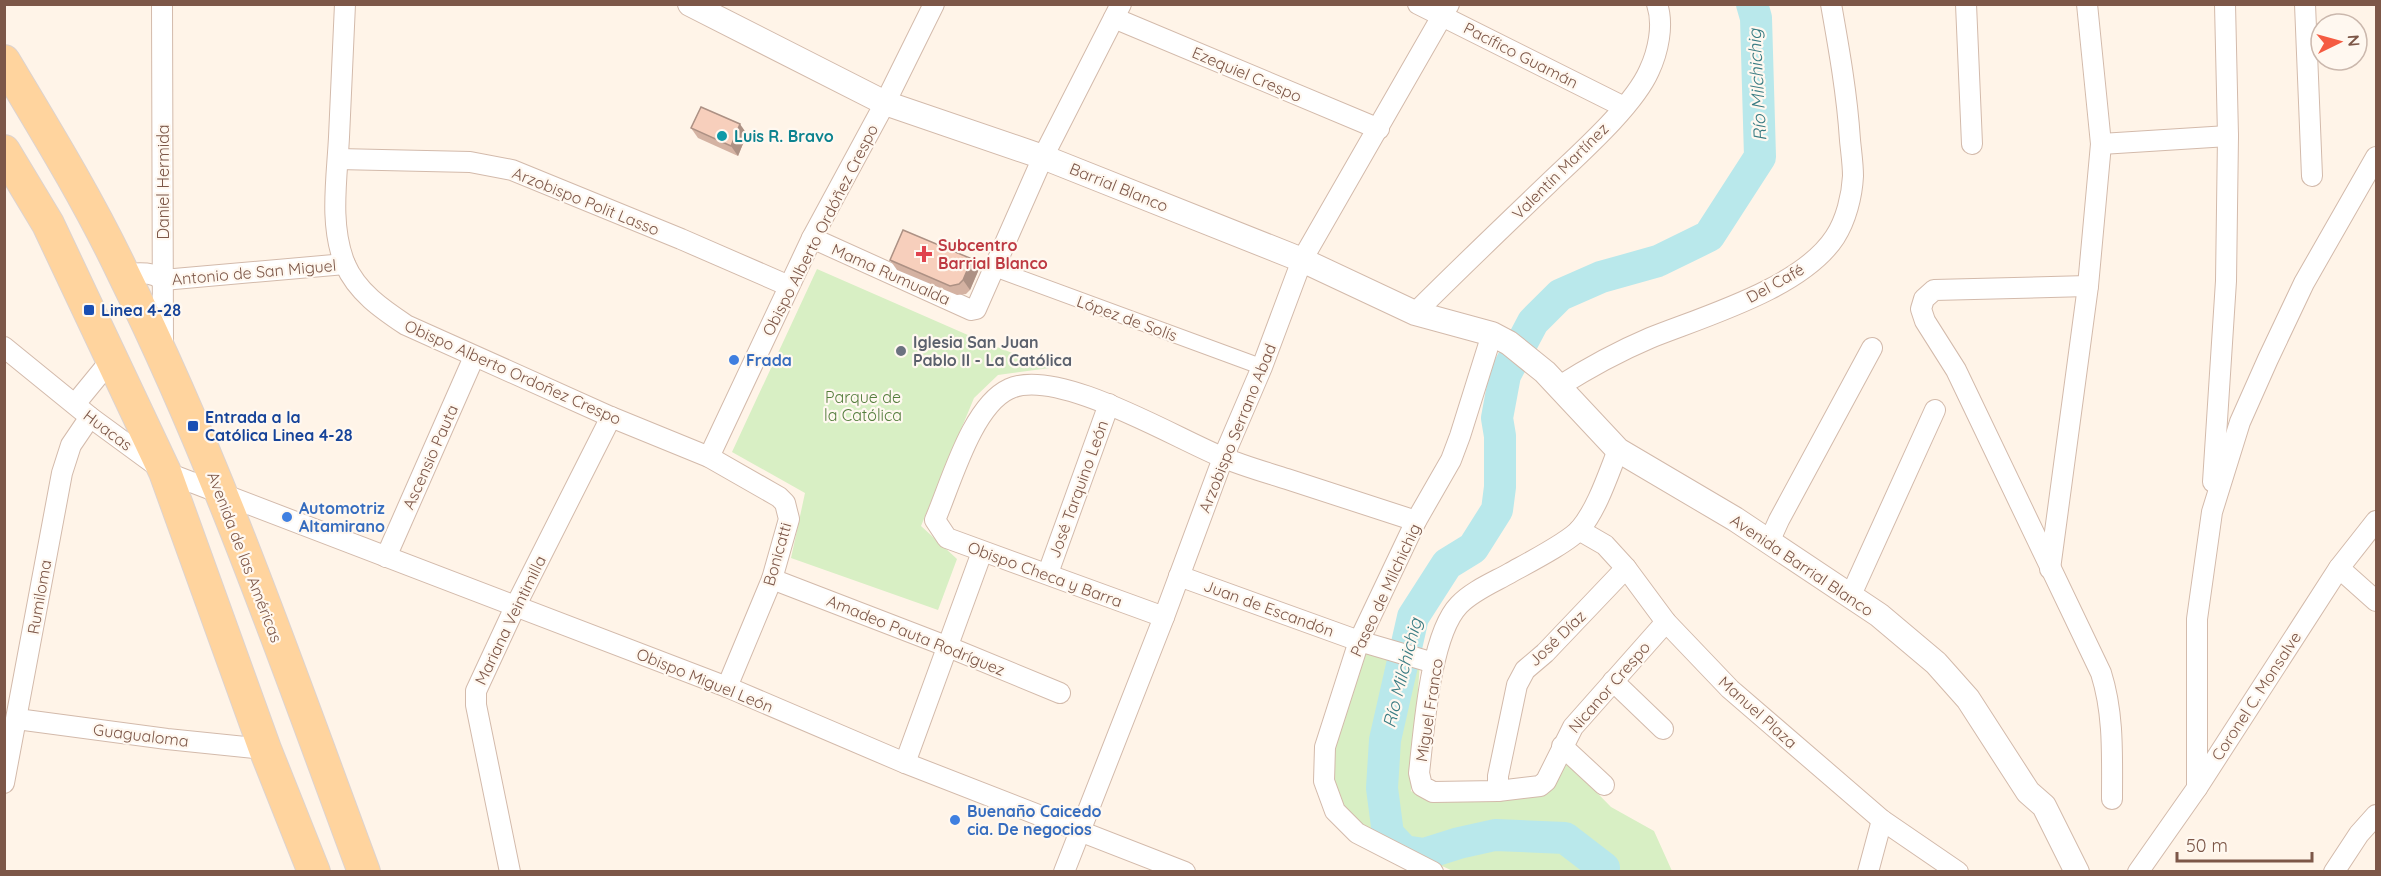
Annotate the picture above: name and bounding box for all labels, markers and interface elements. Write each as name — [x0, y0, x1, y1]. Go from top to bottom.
north arrow — [2309, 12, 2369, 72]
street label: Pacífico Guamán — [1460, 18, 1582, 92]
water label: Río Milchichig — [1742, 27, 1771, 142]
text: N — [2343, 34, 2364, 47]
street label: Ezequiel Crespo — [1189, 42, 1305, 106]
street label: Valentín Martínez — [1508, 119, 1612, 223]
street label: Obispo Alberto Ordóñez Crespo — [758, 121, 882, 339]
street label: Daniel Hermida — [153, 124, 173, 240]
place label: Luis R. Bravo — [734, 126, 834, 146]
marker: Luis R. Bravo — [715, 129, 729, 143]
street label: Barrial Blanco — [1067, 158, 1171, 216]
street label: Arzobispo Polit Lasso — [510, 162, 662, 240]
place label: Subcentro Barrial Blanco — [938, 235, 1048, 273]
street label: Mama Rumualda — [829, 239, 953, 309]
marker: Subcentro Barrial Blanco — [915, 245, 933, 263]
street label: Antonio de San Miguel — [171, 255, 337, 289]
street label: Del Café — [1743, 259, 1807, 307]
street label: López de Solís — [1074, 291, 1180, 345]
place label: Linea 4-28 — [101, 300, 181, 320]
marker: Linea 4-28 — [82, 303, 96, 317]
street label: Obispo Alberto Ordoñez Crespo — [402, 315, 624, 429]
place label: Iglesia San Juan Pablo II - La Católica — [913, 332, 1072, 370]
street label: Arzobispo Serrano Abad — [1194, 341, 1280, 515]
marker: Iglesia San Juan Pablo II - La Católica — [894, 344, 908, 358]
place label: Frada — [746, 350, 792, 370]
marker: Frada — [727, 353, 741, 367]
park label: Parque de la Católica — [824, 387, 902, 425]
street label: Ascensio Pauta — [398, 401, 462, 513]
street label: Huacas — [80, 405, 136, 455]
place label: Entrada a la Católica Linea 4-28 — [205, 407, 353, 445]
street label: José Tarquino León — [1044, 417, 1112, 561]
marker: Entrada a la Católica Linea 4-28 — [186, 419, 200, 433]
street label: Avenida de las Américas — [203, 469, 287, 645]
place label: Automotriz Altamirano — [299, 498, 385, 536]
marker: Automotriz Altamirano — [280, 510, 294, 524]
street label: Avenida Barrial Blanco — [1727, 510, 1877, 620]
street label: Bonicatti — [758, 520, 796, 588]
street label: Paseo de Milchichig — [1345, 520, 1425, 660]
street label: Obispo Checa y Barra — [965, 537, 1125, 611]
street label: Mariana Veintimilla — [470, 552, 550, 688]
street label: Rumiloma — [23, 558, 55, 636]
street label: Juan de Escandón — [1201, 575, 1337, 641]
street label: Amadeo Pauta Rodríguez — [824, 590, 1008, 680]
street label: José Díaz — [1524, 606, 1590, 670]
water label: Río Milchichig — [1377, 614, 1427, 730]
street label: Coronel C. Monsalve — [2207, 628, 2305, 764]
street label: Nicanor Crespo — [1564, 637, 1654, 737]
street label: Obispo Miguel León — [634, 643, 776, 717]
street label: Miguel Franco — [1411, 657, 1447, 763]
street label: Manuel Plaza — [1715, 672, 1801, 752]
street label: Guagualoma — [92, 719, 190, 751]
place label: Buenaño Caicedo cia. De negocios — [967, 801, 1102, 839]
marker: Buenaño Caicedo cia. De negocios — [948, 813, 962, 827]
scale bar — [2177, 825, 2312, 863]
text: 50 m — [2186, 834, 2228, 857]

